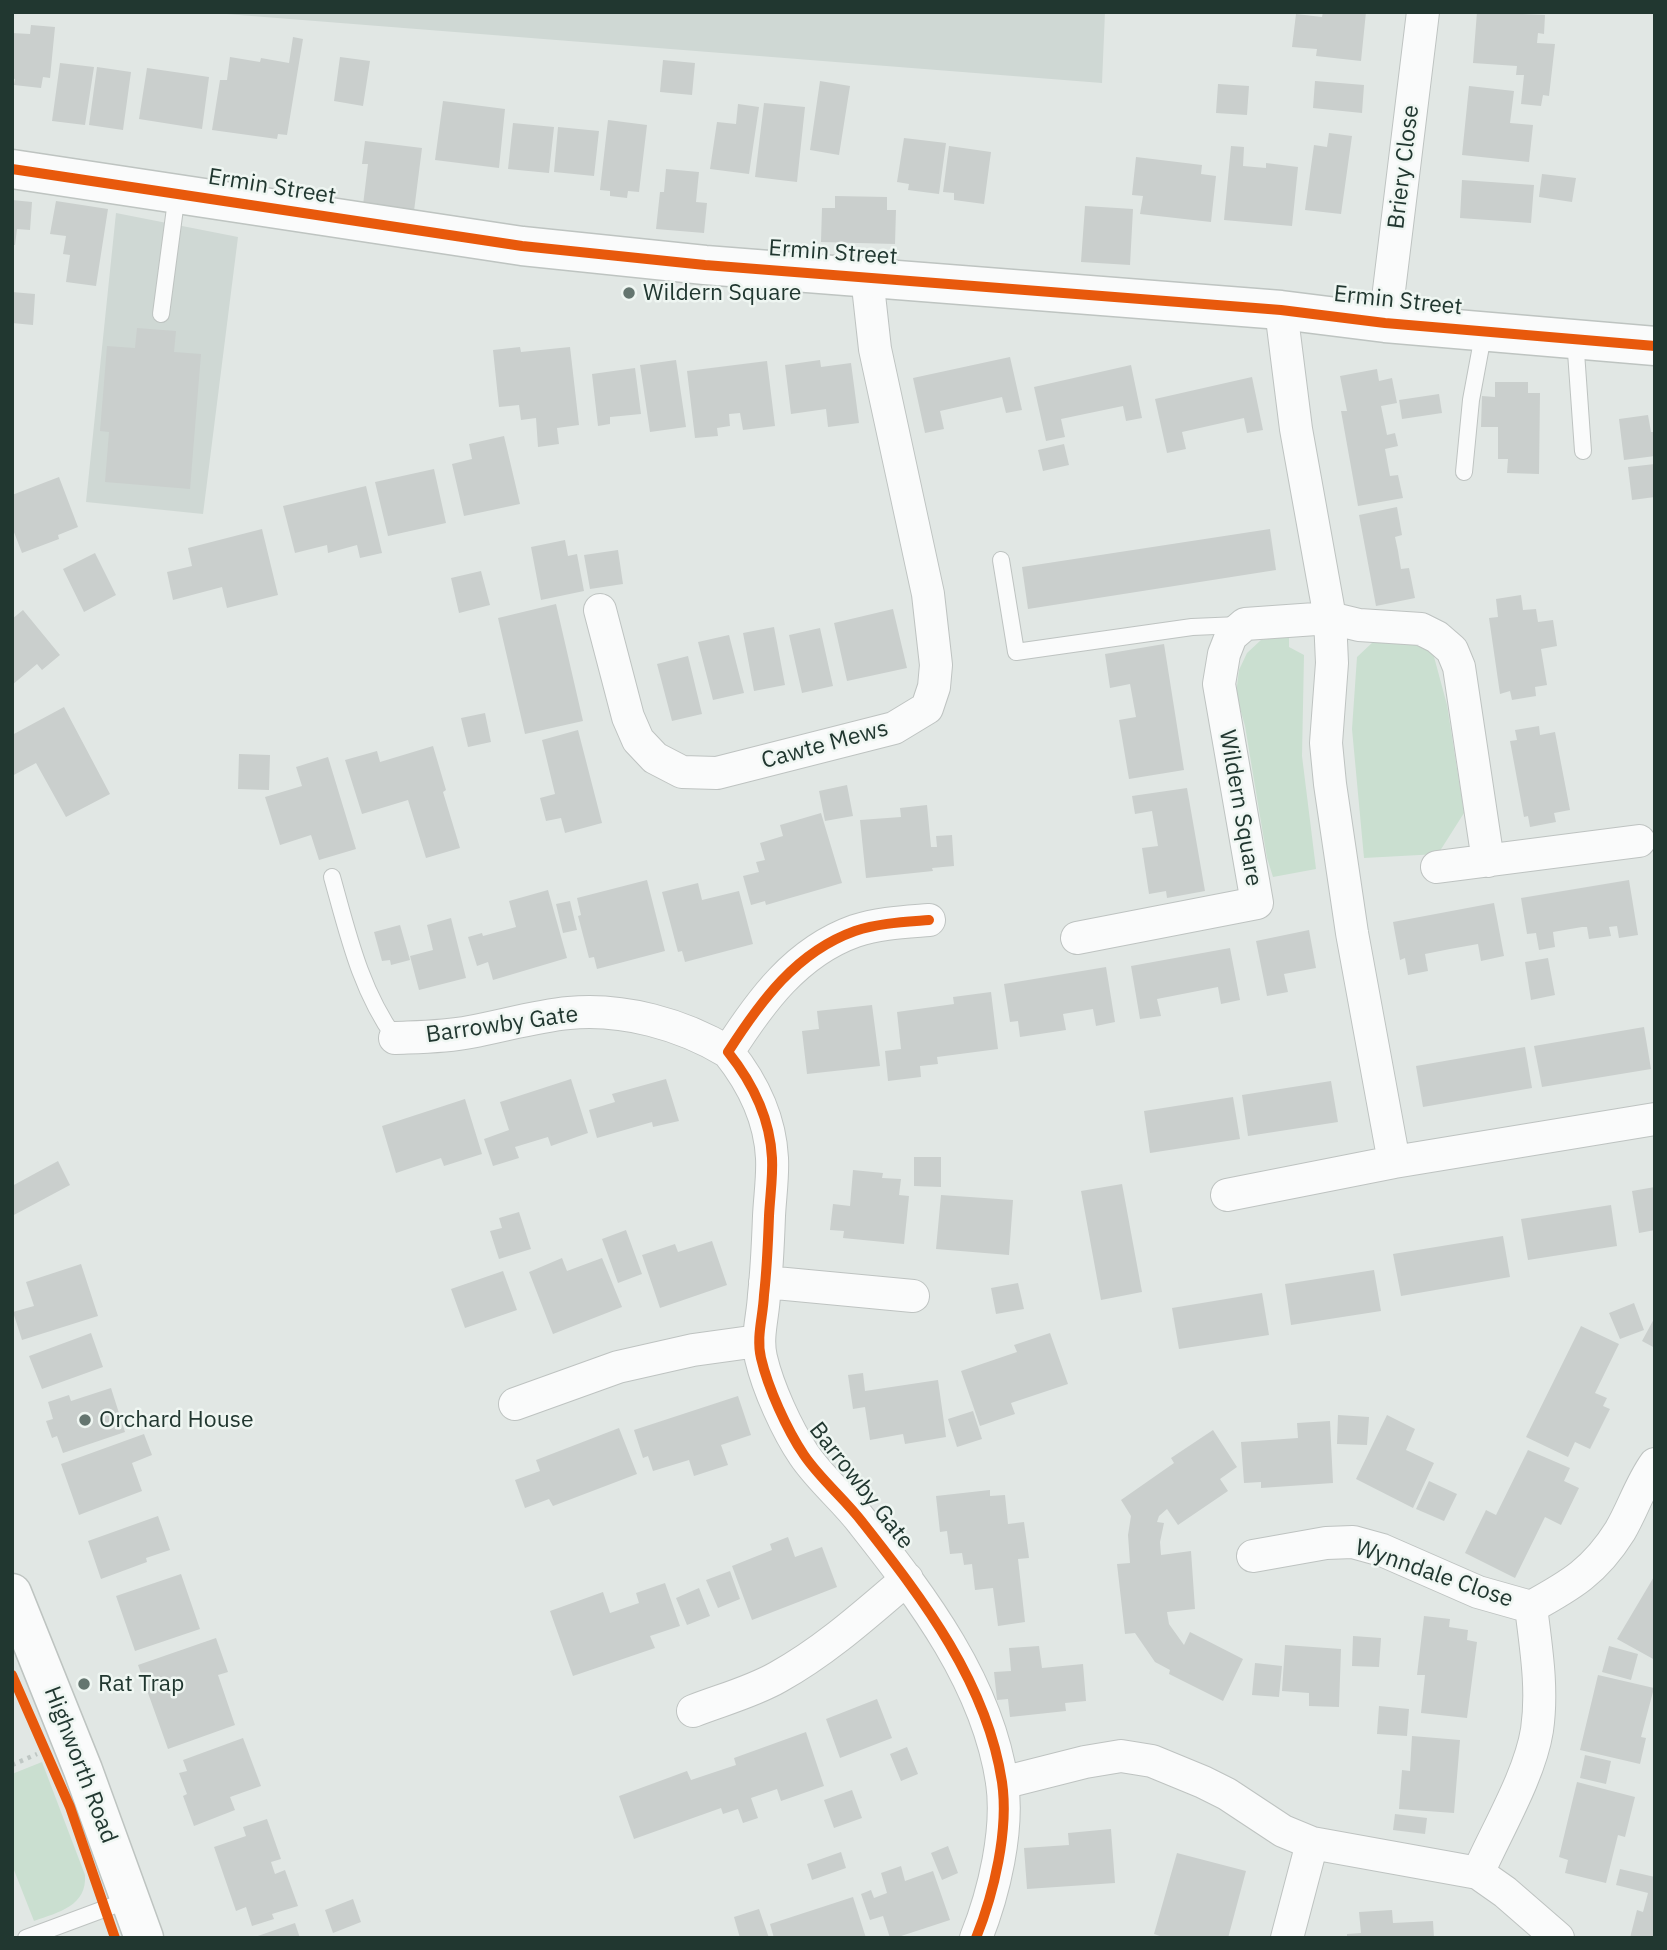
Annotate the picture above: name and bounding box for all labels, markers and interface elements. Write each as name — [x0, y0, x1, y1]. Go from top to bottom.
street label: Briery Close — [1383, 103, 1425, 231]
street label: Ermin Street — [206, 163, 338, 211]
street label: Ermin Street — [768, 235, 898, 271]
place label: Wildern Square — [643, 279, 801, 307]
street label: Ermin Street — [1332, 281, 1464, 321]
marker: Wildern Square — [621, 285, 637, 301]
street label: Cawte Mews — [759, 715, 891, 775]
street label: Wildern Square — [1213, 728, 1267, 888]
street label: Barrowby Gate — [424, 1001, 580, 1049]
place label: Orchard House — [99, 1406, 254, 1434]
marker: Orchard House — [77, 1412, 93, 1428]
street label: Barrowby Gate — [803, 1417, 919, 1555]
street label: Wynndale Close — [1351, 1534, 1517, 1614]
place label: Rat Trap — [98, 1670, 184, 1698]
marker: Rat Trap — [76, 1676, 92, 1692]
street label: Highworth Road — [37, 1683, 123, 1847]

